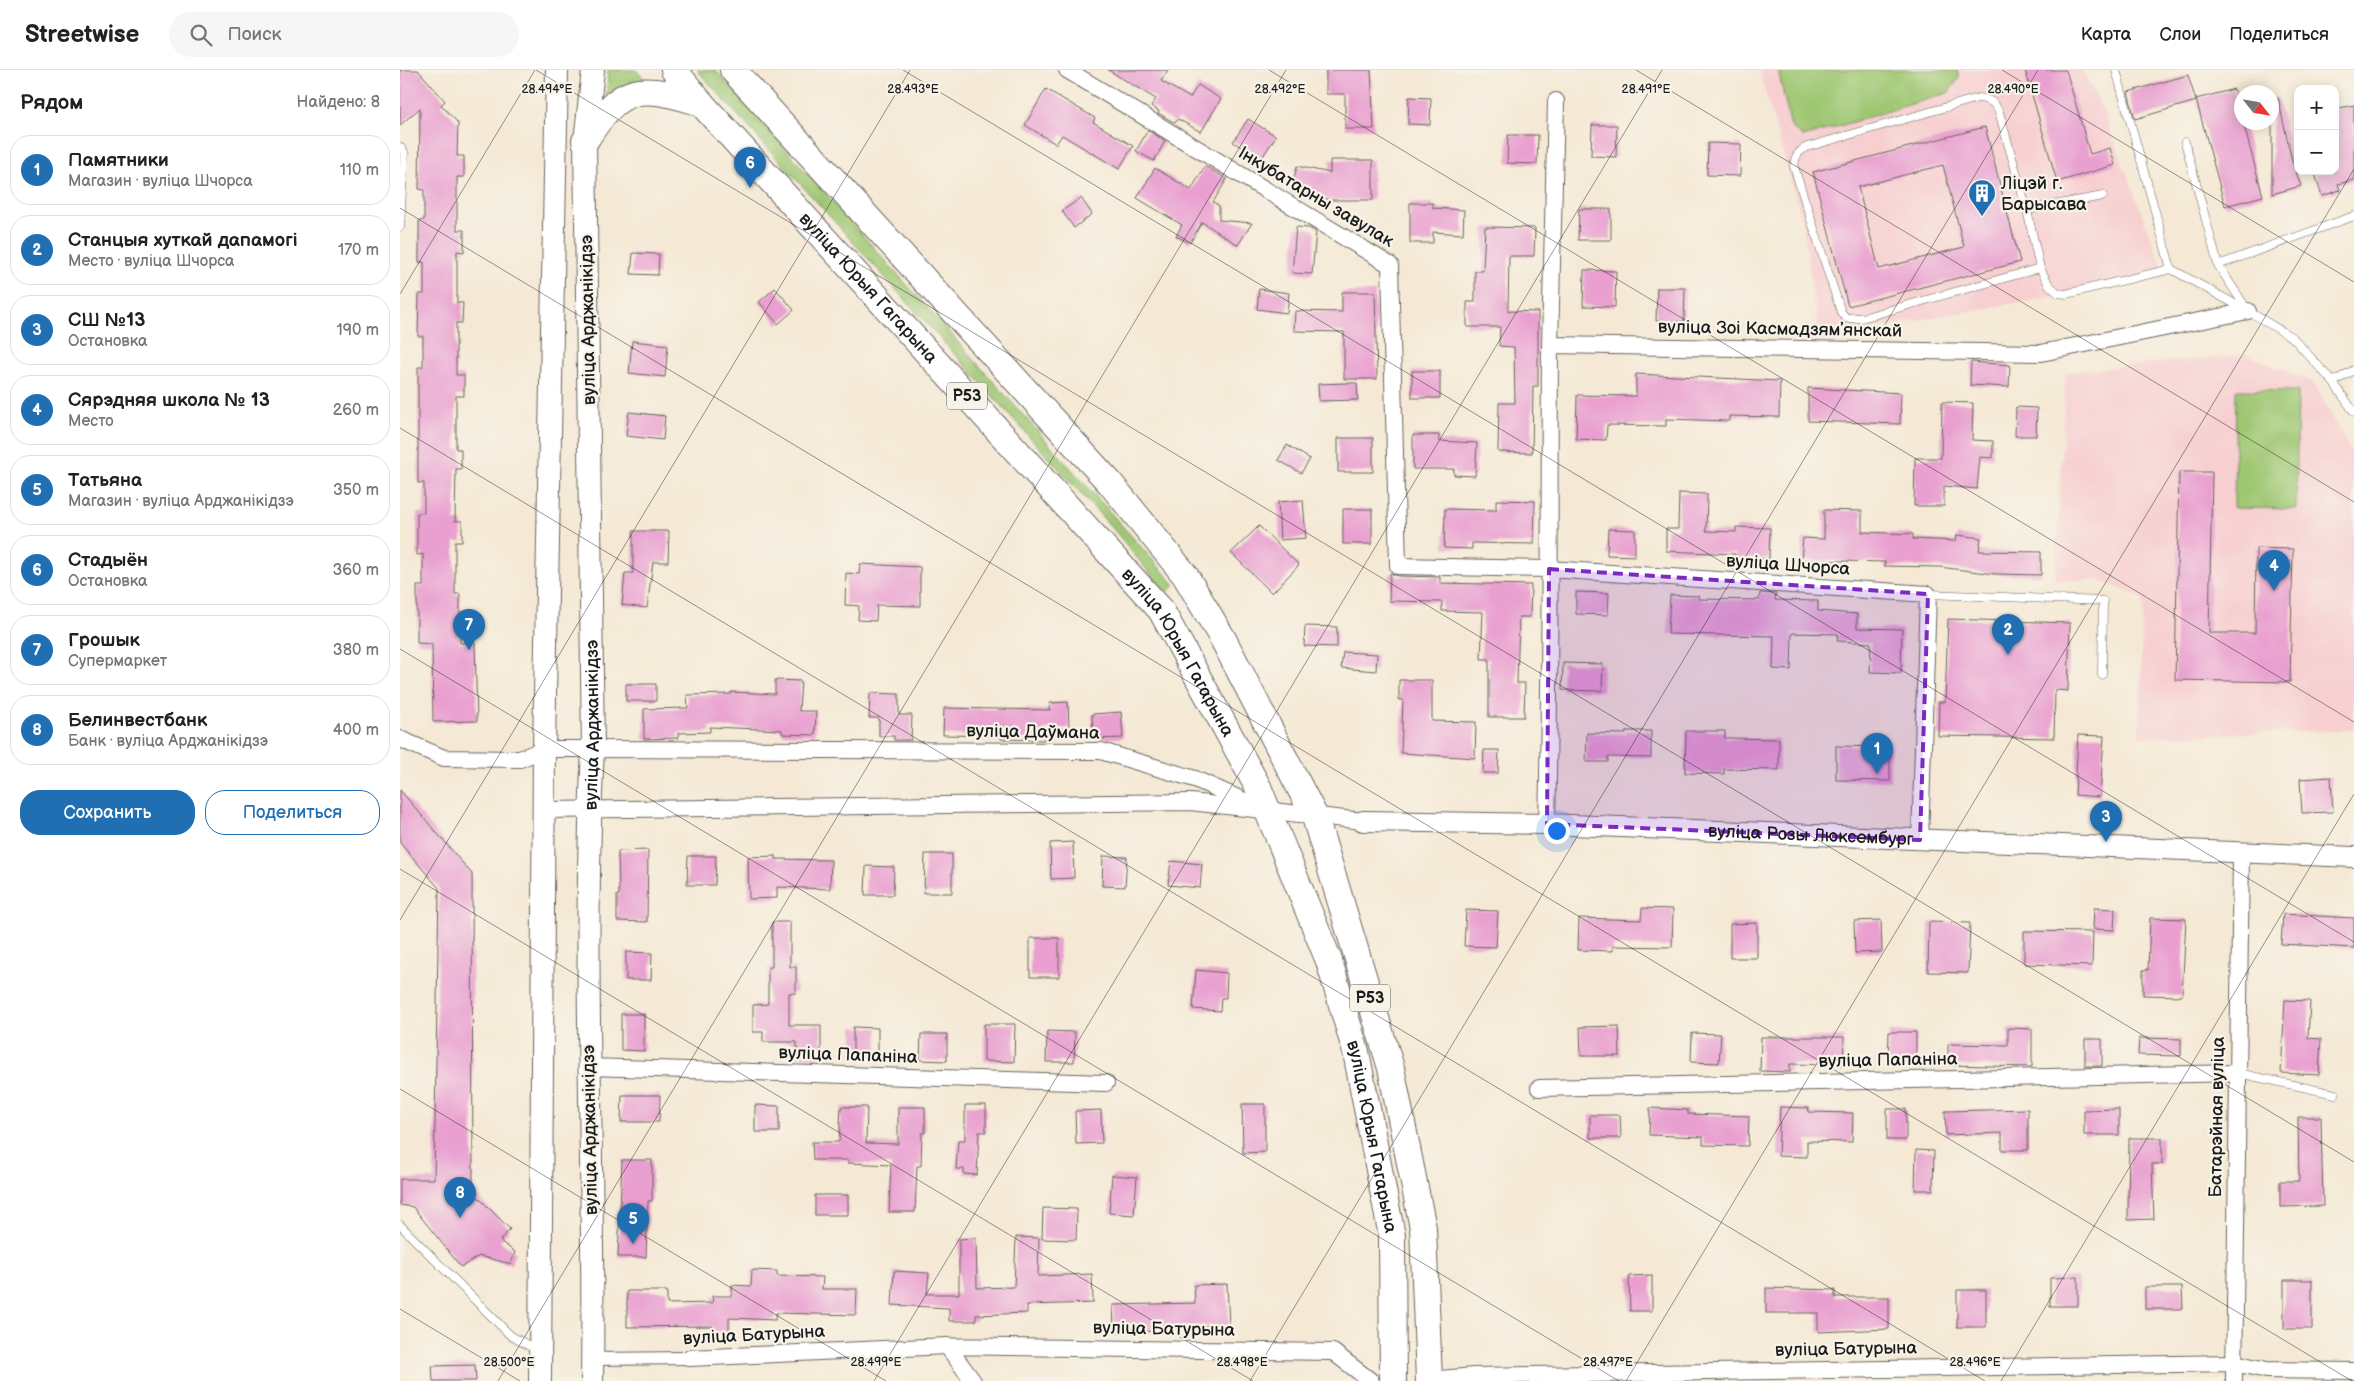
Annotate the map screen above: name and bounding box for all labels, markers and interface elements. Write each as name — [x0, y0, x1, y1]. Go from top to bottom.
search box — [169, 12, 519, 57]
text: Streetwise — [25, 20, 139, 49]
icon: search — [187, 21, 215, 49]
text: Поиск — [227, 23, 282, 46]
text: Карта — [2081, 24, 2131, 45]
text: Слои — [2159, 24, 2201, 45]
text: Поделиться — [2229, 24, 2329, 45]
text: 28.494°E — [522, 82, 573, 97]
text: 28.493°E — [887, 82, 939, 97]
text: 28.492°E — [1255, 82, 1305, 97]
text: 28.491°E — [1622, 82, 1670, 97]
text: 28.490°E — [1987, 82, 2039, 97]
north arrow — [2234, 85, 2279, 130]
map controls — [2294, 85, 2339, 175]
button: + — [2294, 85, 2339, 130]
text: Рядом — [20, 90, 83, 115]
text: Найдено: 8 — [297, 93, 380, 112]
button: − — [2294, 130, 2339, 175]
street label: Інкубатарны завулак — [1234, 142, 1398, 252]
pin: 6 — [734, 147, 766, 188]
text: Памятники — [68, 149, 169, 172]
text: 1 — [34, 161, 40, 180]
text: 110 m — [340, 161, 379, 180]
text: Магазин · вуліца Шчорса — [68, 172, 253, 191]
place label: Ліцэй г. Барысава — [2000, 173, 2087, 215]
building icon: Ліцэй г. Барысава — [1967, 178, 1997, 217]
street label: вуліца Юрыя Гагарына — [795, 208, 942, 368]
text: Станцыя хуткай дапамогі — [68, 229, 298, 252]
street label: вуліца Арджанікідзэ — [576, 235, 600, 405]
text: 2 — [32, 241, 42, 260]
text: 170 m — [338, 241, 379, 260]
text: Место · вуліца Шчорса — [68, 252, 234, 271]
text: СШ №13 — [68, 309, 145, 332]
street label: вуліца Зоі Касмадзямʼянскай — [1658, 316, 1902, 342]
text: 3 — [32, 321, 42, 340]
text: 190 m — [337, 321, 379, 340]
text: Остановка — [68, 332, 147, 351]
road number: Р53 — [947, 382, 987, 410]
text: Сярэдняя школа № 13 — [68, 389, 270, 412]
text: 4 — [32, 401, 42, 420]
text: 260 m — [333, 401, 379, 420]
text: Место — [68, 412, 114, 431]
text: Татьяна — [68, 469, 142, 492]
text: 5 — [32, 481, 42, 500]
text: 350 m — [333, 481, 379, 500]
text: Магазин · вуліца Арджанікідзэ — [68, 492, 294, 511]
text: Стадыён — [68, 549, 148, 572]
street label: вуліца Шчорса — [1725, 550, 1851, 580]
pin: 4 — [2258, 550, 2290, 591]
text: 6 — [32, 561, 42, 580]
text: 360 m — [332, 561, 379, 580]
street label: вуліца Юрыя Гагарына — [1117, 564, 1239, 741]
text: Остановка — [68, 572, 147, 591]
pin: 7 — [453, 609, 485, 650]
pin: 2 — [1992, 614, 2024, 655]
text: Грошык — [68, 629, 140, 652]
street label: вуліца Арджанікідзэ — [580, 640, 604, 811]
text: 7 — [33, 641, 41, 660]
text: 380 m — [333, 641, 379, 660]
text: Супермаркет — [68, 652, 167, 671]
text: Белинвестбанк — [68, 709, 207, 732]
street label: вуліца Даўмана — [966, 720, 1100, 744]
text: 8 — [32, 721, 42, 740]
text: 400 m — [333, 721, 379, 740]
text: Банк · вуліца Арджанікідзэ — [68, 732, 268, 751]
pin: 1 — [1861, 733, 1893, 774]
button: Сохранить — [20, 790, 195, 835]
button: Поделиться — [205, 790, 380, 835]
pin: 3 — [2090, 801, 2122, 842]
your location — [1544, 818, 1570, 844]
street label: вуліца Розы Люксембург — [1707, 820, 1914, 849]
road number: Р53 — [1350, 984, 1390, 1011]
street label: Батарэйная вуліца — [2205, 1036, 2229, 1198]
street label: вуліца Юрыя Гагарына — [1343, 1038, 1402, 1235]
street label: вуліца Папаніна — [778, 1042, 918, 1068]
street label: вуліца Арджанікідзэ — [578, 1045, 602, 1215]
street label: вуліца Папаніна — [1818, 1048, 1958, 1072]
pin: 8 — [444, 1177, 476, 1218]
pin: 5 — [617, 1203, 649, 1244]
street label: вуліца Батурына — [1093, 1317, 1236, 1341]
street label: вуліца Батурына — [682, 1321, 826, 1349]
street label: вуліца Батурына — [1775, 1337, 1918, 1361]
text: 28.500°E — [484, 1355, 535, 1370]
text: 28.499°E — [850, 1355, 902, 1370]
text: 28.498°E — [1216, 1355, 1268, 1370]
text: 28.497°E — [1583, 1355, 1633, 1370]
text: 28.496°E — [1949, 1355, 2001, 1370]

